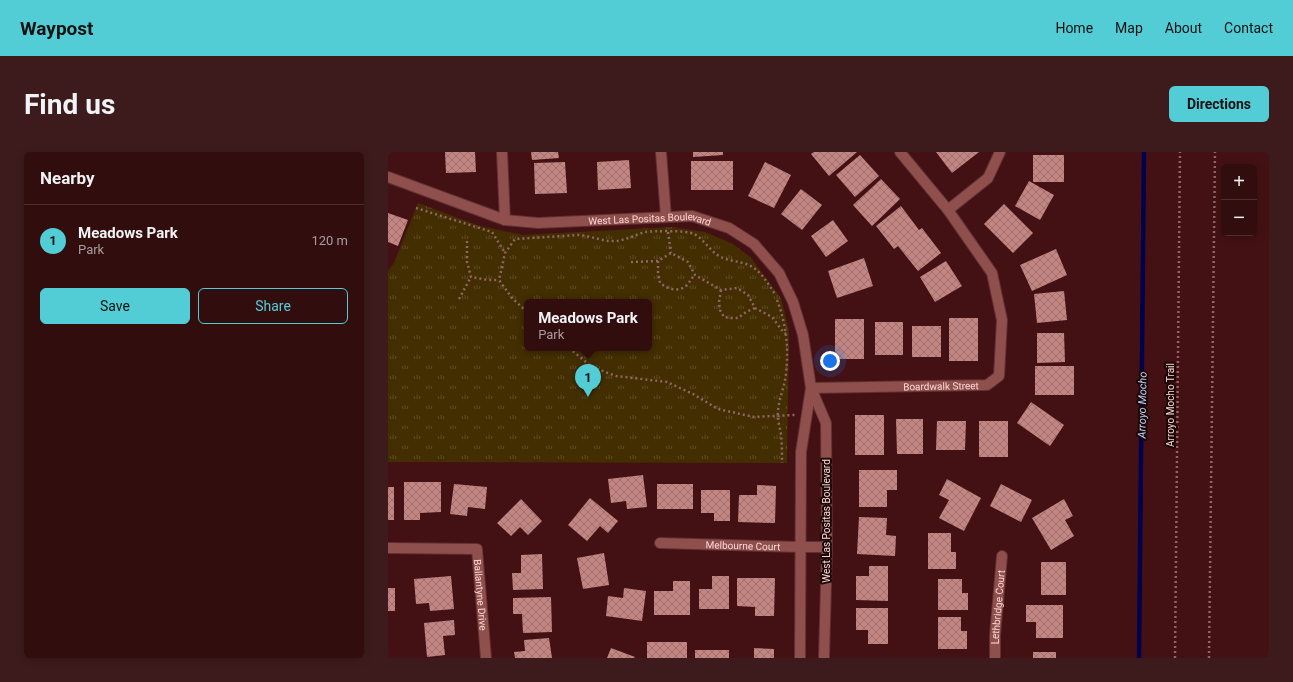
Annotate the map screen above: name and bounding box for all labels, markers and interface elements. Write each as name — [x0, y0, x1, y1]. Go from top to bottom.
text: Waypost — [20, 17, 94, 40]
text: Home — [1055, 20, 1093, 36]
text: Map — [1115, 20, 1143, 36]
text: About — [1165, 20, 1202, 36]
text: Contact — [1224, 20, 1273, 36]
button: Directions — [1169, 86, 1269, 122]
text: Find us — [24, 88, 115, 121]
map controls — [1221, 164, 1257, 236]
button: + — [1221, 164, 1257, 200]
text: Nearby — [40, 168, 95, 188]
button: − — [1221, 200, 1257, 236]
street label: West Las Positas Boulevard — [588, 211, 712, 228]
text: Meadows Park — [78, 224, 178, 242]
text: 1 — [49, 233, 57, 248]
text: 120 m — [311, 233, 348, 248]
text: Park — [78, 242, 104, 257]
button: Save — [40, 288, 190, 324]
button: Share — [198, 288, 348, 324]
popup — [524, 299, 652, 351]
text: Meadows Park — [538, 309, 638, 327]
text: Park — [538, 327, 564, 342]
your location — [820, 351, 840, 371]
street label: Arroyo Mocho Trail — [1165, 363, 1176, 447]
pin: 1 — [575, 364, 601, 397]
water label: Arroyo Mocho — [1135, 372, 1150, 440]
street label: Boardwalk Street — [903, 380, 979, 392]
street label: West Las Positas Boulevard — [821, 459, 832, 583]
street label: Melbourne Court — [705, 539, 780, 552]
street label: Ballantyne Drive — [472, 559, 489, 631]
street label: Lethbridge Court — [990, 569, 1007, 644]

